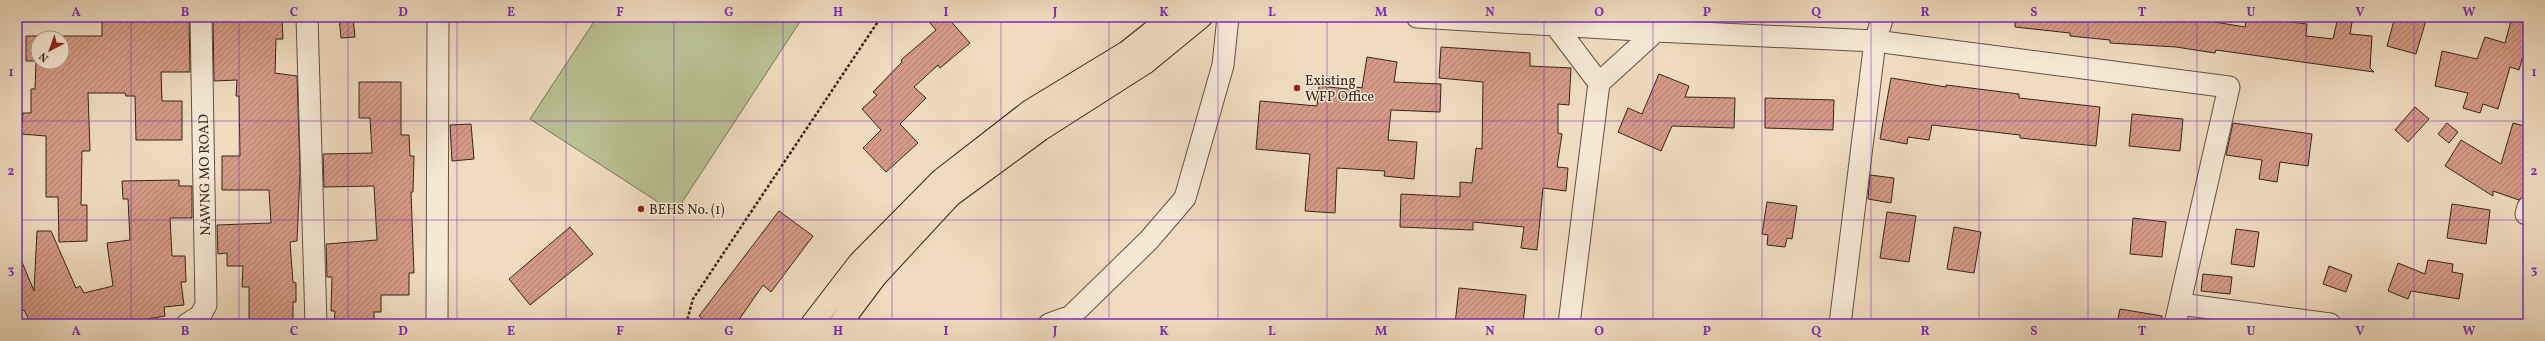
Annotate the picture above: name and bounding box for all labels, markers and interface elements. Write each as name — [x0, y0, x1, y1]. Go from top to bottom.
text: A — [71, 4, 81, 22]
text: B — [181, 4, 190, 22]
text: C — [290, 4, 298, 22]
text: D — [398, 4, 408, 22]
text: E — [507, 4, 515, 22]
text: F — [616, 4, 624, 22]
text: G — [724, 4, 734, 22]
text: H — [833, 4, 843, 22]
text: I — [944, 4, 949, 22]
text: J — [1052, 4, 1058, 22]
text: K — [1159, 4, 1169, 22]
text: L — [1268, 4, 1276, 22]
text: M — [1375, 4, 1388, 22]
text: N — [1485, 4, 1495, 22]
text: O — [1594, 4, 1604, 22]
text: P — [1703, 4, 1711, 22]
text: Q — [1811, 4, 1822, 22]
text: R — [1920, 4, 1930, 22]
text: S — [2030, 4, 2038, 22]
text: T — [2138, 4, 2147, 22]
text: U — [2247, 4, 2256, 22]
text: V — [2355, 4, 2365, 22]
text: W — [2463, 4, 2476, 22]
north arrow — [30, 30, 70, 70]
text: N — [36, 48, 52, 65]
text: 1 — [8, 64, 14, 82]
text: 1 — [2531, 64, 2537, 82]
place label: Existing WFP Office — [1305, 72, 1375, 107]
marker: Existing WFP Office — [1292, 83, 1302, 93]
street label: NAWNG MO ROAD — [195, 114, 216, 236]
text: 2 — [8, 163, 15, 181]
text: 2 — [2531, 163, 2538, 181]
place label: BEHS No. (1) — [649, 201, 725, 220]
marker: BEHS No. (1) — [636, 204, 646, 214]
text: 3 — [8, 262, 15, 280]
text: 3 — [2531, 262, 2538, 280]
text: A — [71, 323, 81, 341]
text: B — [181, 323, 190, 341]
text: C — [290, 323, 298, 341]
text: D — [398, 323, 408, 341]
text: E — [507, 323, 515, 341]
text: F — [616, 323, 624, 341]
text: G — [724, 323, 734, 341]
text: H — [833, 323, 843, 341]
text: I — [944, 323, 949, 341]
text: J — [1052, 323, 1058, 341]
text: K — [1159, 323, 1169, 341]
text: L — [1268, 323, 1276, 341]
text: M — [1375, 323, 1388, 341]
text: N — [1485, 323, 1495, 341]
text: O — [1594, 323, 1604, 341]
text: P — [1703, 323, 1711, 341]
text: Q — [1811, 323, 1822, 341]
text: R — [1920, 323, 1930, 341]
text: S — [2030, 323, 2038, 341]
text: T — [2138, 323, 2147, 341]
text: U — [2247, 323, 2256, 341]
text: V — [2355, 323, 2365, 341]
text: W — [2463, 323, 2476, 341]

